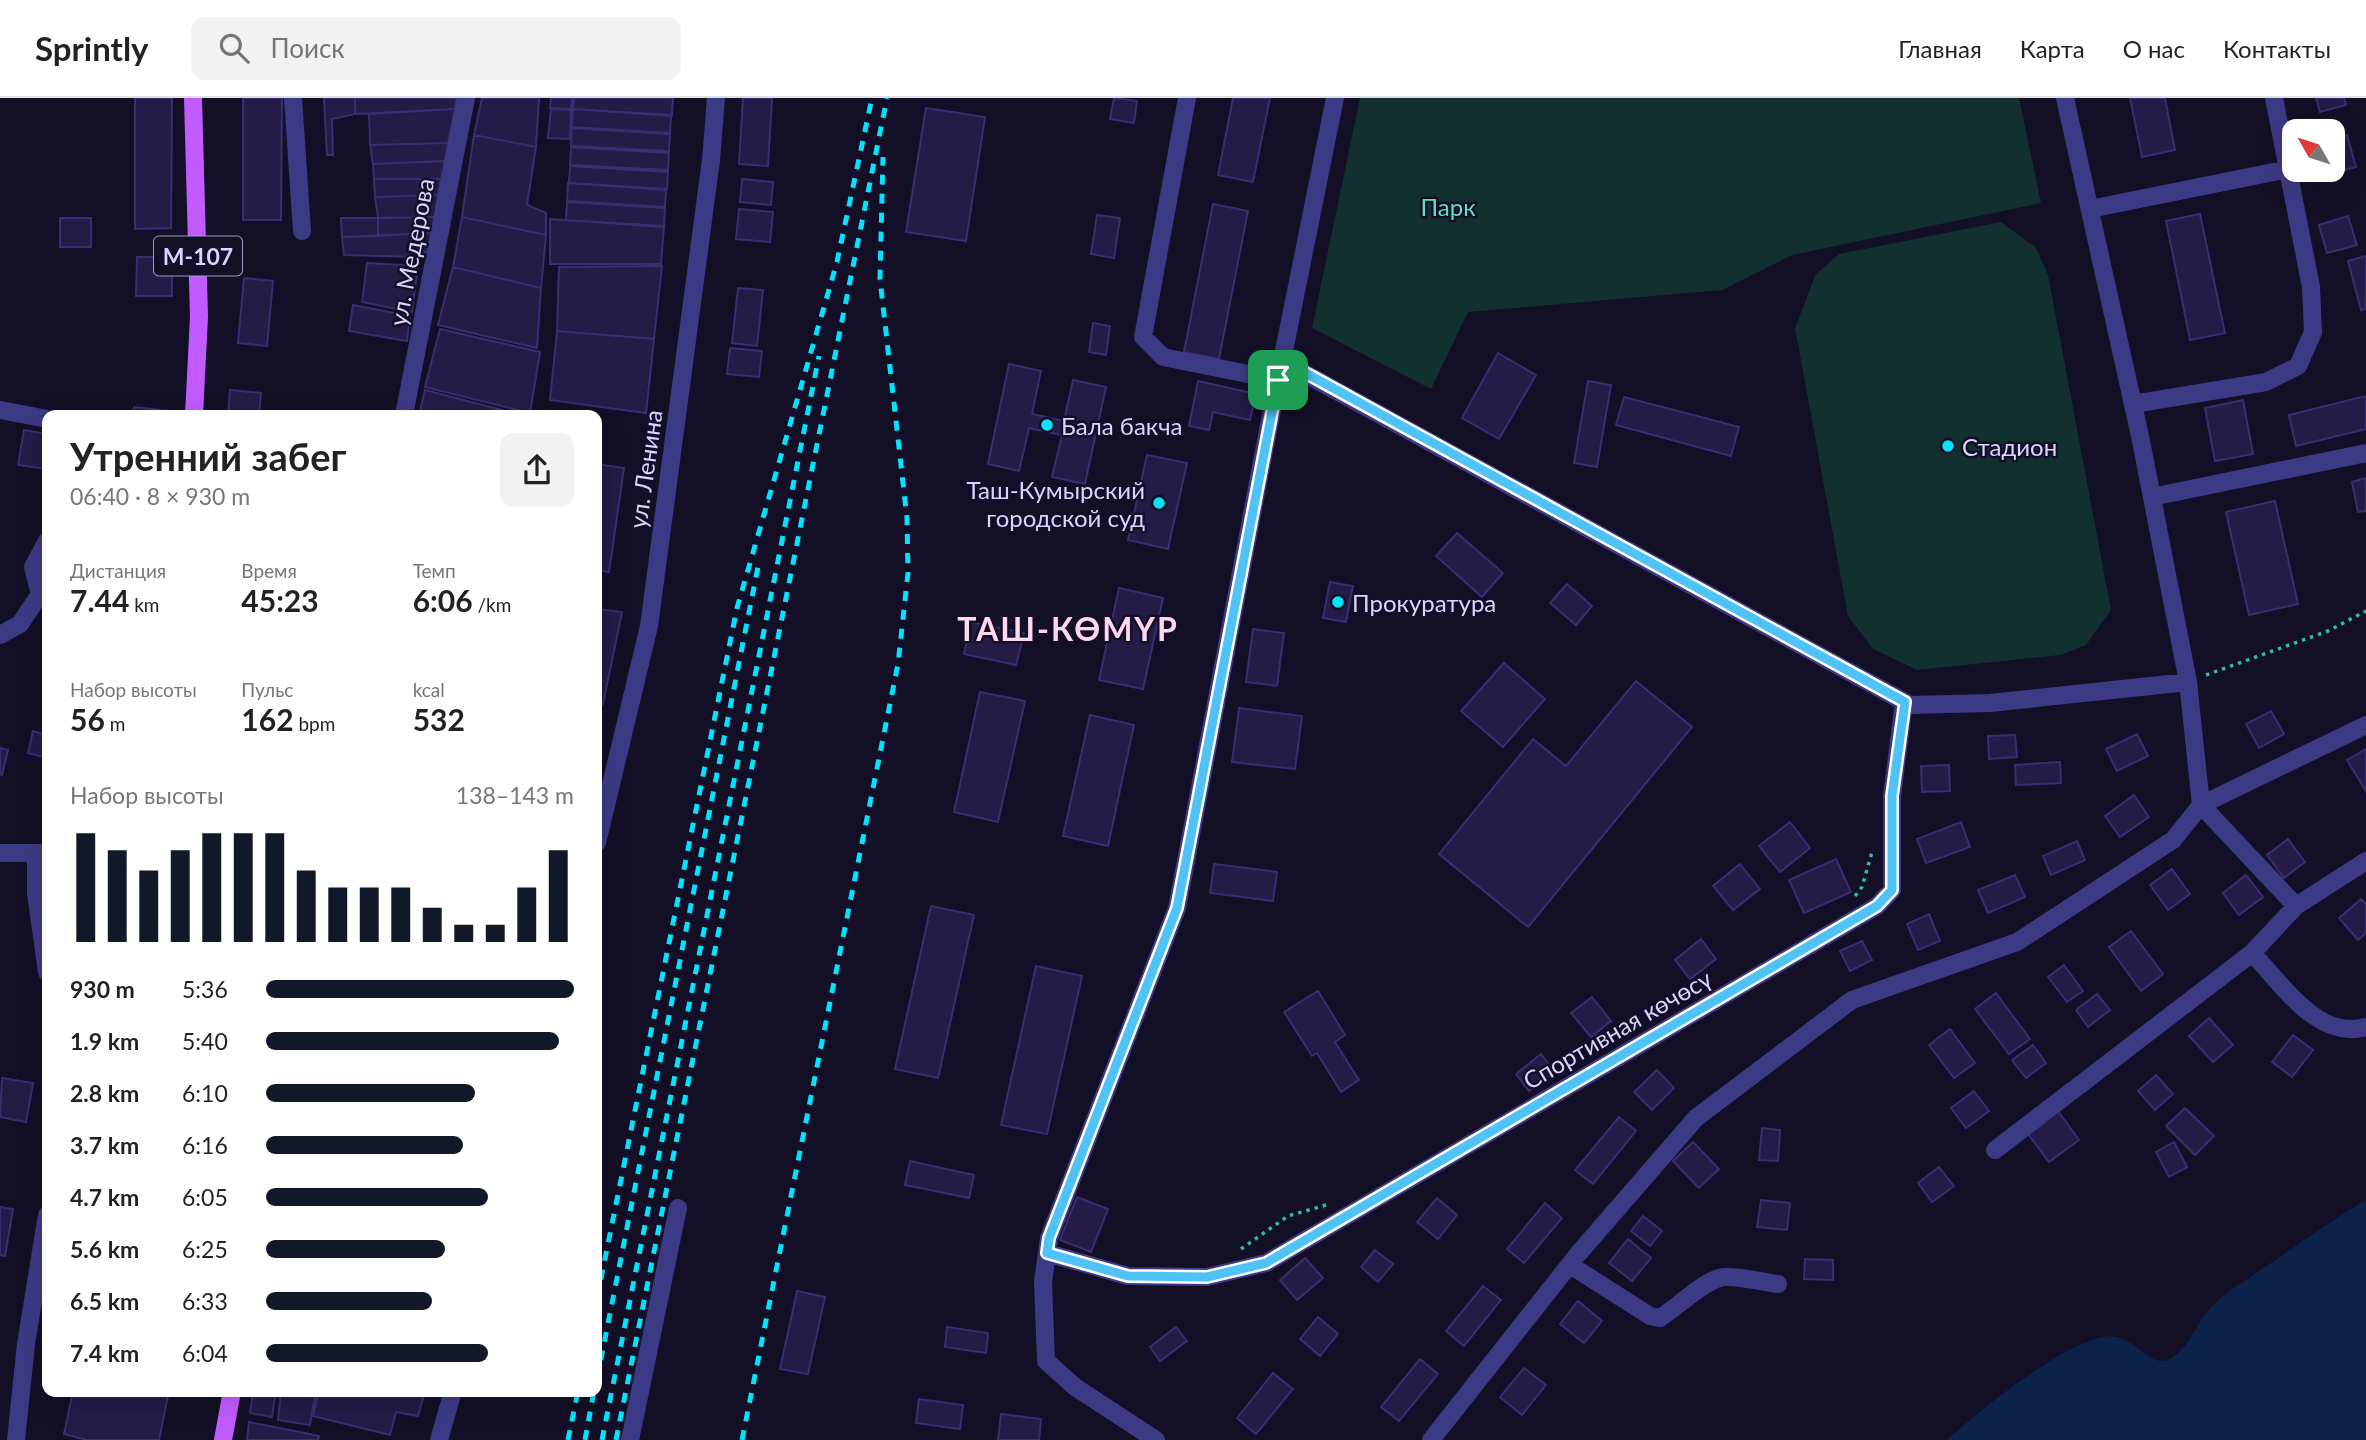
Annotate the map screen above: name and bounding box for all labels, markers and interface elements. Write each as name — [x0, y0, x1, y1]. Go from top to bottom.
search box — [191, 17, 681, 80]
text: Sprintly — [35, 28, 149, 68]
icon: search — [215, 29, 253, 67]
text: Поиск — [271, 32, 345, 64]
text: Главная — [1898, 34, 1982, 63]
text: Карта — [2020, 34, 2085, 63]
text: О нас — [2123, 34, 2185, 63]
text: Контакты — [2223, 34, 2331, 63]
north arrow — [2282, 119, 2345, 182]
map controls — [2282, 119, 2345, 182]
street label: ул. Медерова — [382, 176, 440, 328]
park label: Парк — [1420, 192, 1476, 221]
road number: М-107 — [154, 237, 242, 276]
pin — [1248, 350, 1308, 410]
icon: arrive — [1259, 361, 1297, 399]
street label: ул. Ленина — [622, 408, 668, 530]
place label: Бала бакча — [1061, 411, 1183, 440]
marker: Бала бакча — [1039, 417, 1055, 433]
place label: Стадион — [1962, 432, 2057, 461]
text: Утренний забег — [70, 433, 347, 479]
button: share — [500, 433, 574, 507]
marker: Стадион — [1940, 438, 1956, 454]
place label: Таш-Кумырский городской суд — [967, 475, 1145, 532]
text: 06:40 · 8 × 930 m — [70, 482, 250, 510]
marker: Таш-Кумырский городской суд — [1151, 495, 1167, 511]
text: Дистанция — [70, 559, 166, 582]
text: Время — [241, 559, 297, 582]
text: Темп — [413, 559, 456, 582]
text: 7.44 — [70, 582, 129, 618]
text: 45:23 — [241, 582, 319, 618]
text: 6:06 — [413, 582, 473, 618]
place label: Прокуратура — [1352, 588, 1496, 617]
text: km — [129, 593, 159, 616]
text: /km — [473, 593, 511, 616]
marker: Прокуратура — [1330, 594, 1346, 610]
district label: ТАШ-КӨМҮР — [957, 609, 1179, 648]
text: Набор высоты — [70, 678, 197, 701]
text: Пульс — [241, 678, 293, 701]
text: kcal — [413, 678, 445, 701]
text: 56 — [70, 701, 105, 737]
text: 162 — [241, 701, 294, 737]
text: 532 — [413, 701, 465, 737]
text: m — [105, 712, 125, 735]
text: bpm — [294, 712, 335, 735]
text: Набор высоты — [70, 781, 224, 809]
text: 138–143 m — [456, 781, 574, 809]
street label: Спортивная көчөсү — [1518, 963, 1717, 1095]
text: 930 m — [70, 975, 135, 1003]
text: 5:36 — [182, 975, 228, 1003]
text: 1.9 km — [70, 1027, 139, 1055]
text: 5:40 — [182, 1027, 228, 1055]
text: 2.8 km — [70, 1079, 139, 1107]
text: 6:10 — [182, 1079, 228, 1107]
text: 3.7 km — [70, 1131, 139, 1159]
text: 6:16 — [182, 1131, 228, 1159]
text: 4.7 km — [70, 1183, 139, 1211]
text: 6:05 — [182, 1183, 228, 1211]
text: 5.6 km — [70, 1235, 139, 1263]
text: 6:25 — [182, 1235, 228, 1263]
text: 6.5 km — [70, 1287, 139, 1315]
text: 6:33 — [182, 1287, 228, 1315]
text: 7.4 km — [70, 1339, 139, 1367]
text: 6:04 — [182, 1339, 228, 1367]

